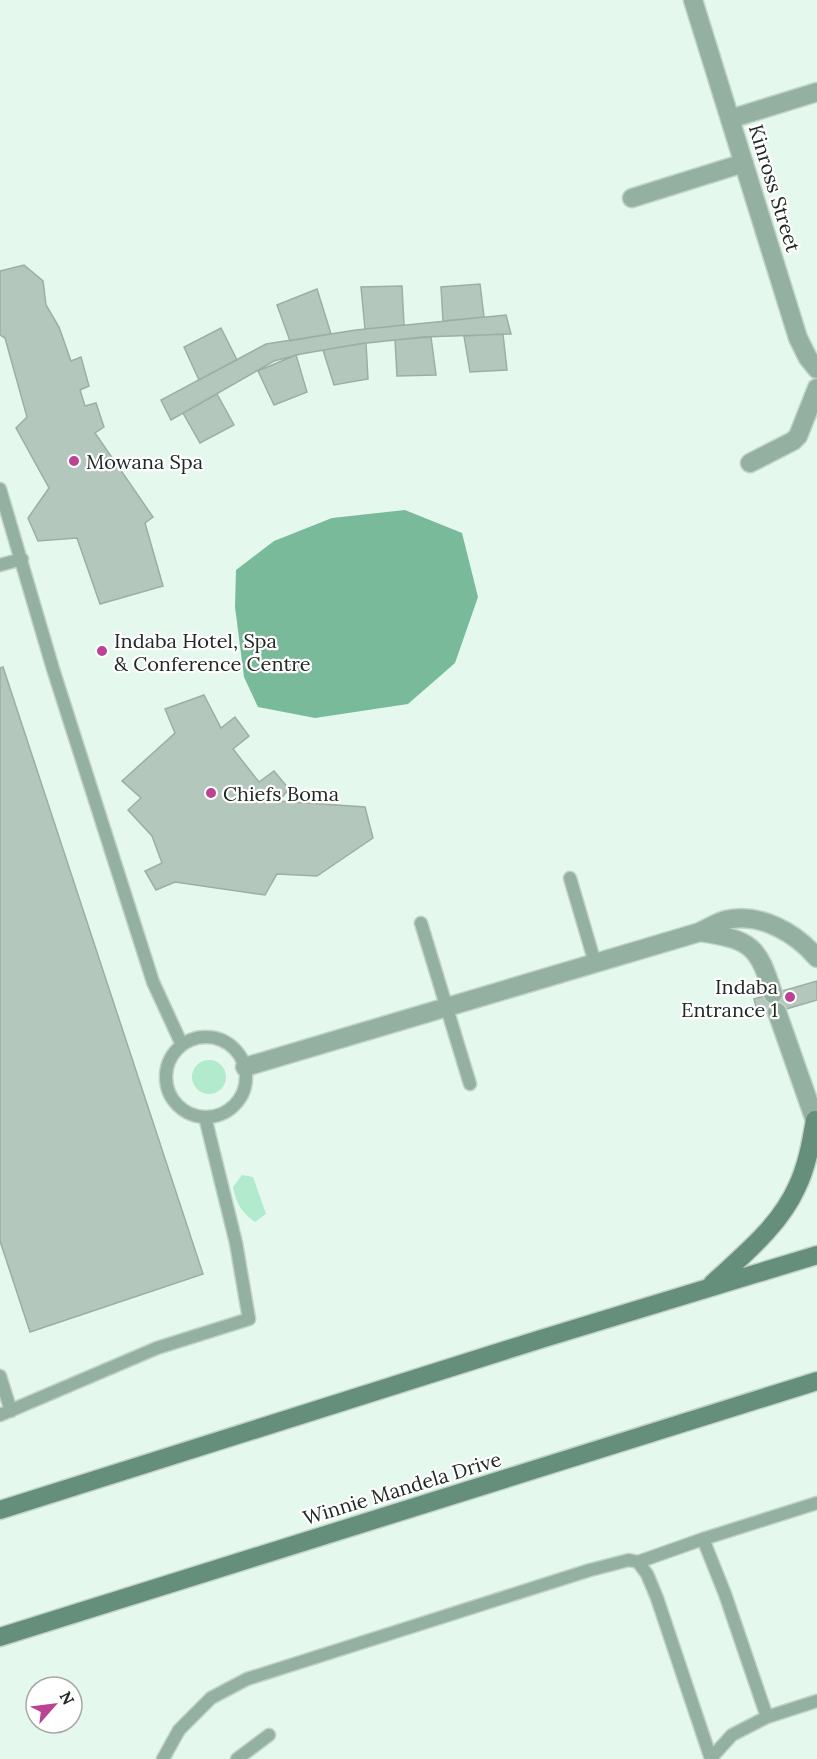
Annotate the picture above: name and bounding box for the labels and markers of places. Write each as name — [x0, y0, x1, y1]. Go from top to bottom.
place label: Mowana Spa — [86, 449, 203, 474]
marker: Mowana Spa — [67, 454, 81, 468]
place label: Indaba Hotel, Spa & Conference Centre — [114, 628, 311, 676]
marker: Indaba Hotel, Spa & Conference Centre — [95, 644, 109, 658]
place label: Chiefs Boma — [223, 781, 339, 806]
marker: Chiefs Boma — [204, 786, 218, 800]
place label: Indaba Entrance 1 — [681, 974, 778, 1022]
marker: Indaba Entrance 1 — [783, 990, 797, 1004]

